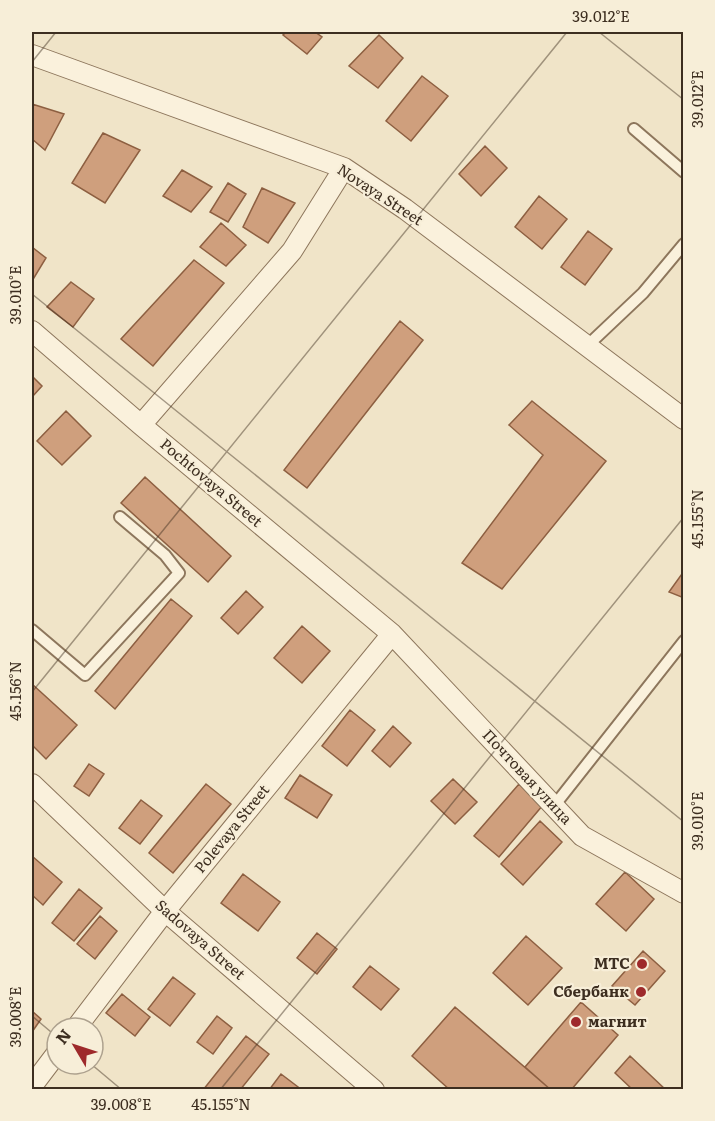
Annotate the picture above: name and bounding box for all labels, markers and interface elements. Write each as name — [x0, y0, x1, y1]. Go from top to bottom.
text: 39.012°E — [572, 4, 630, 27]
text: 39.012°E — [685, 70, 708, 128]
street label: Novaya Street — [333, 157, 428, 230]
text: 39.010°E — [3, 266, 26, 324]
street label: Pochtovaya Street — [156, 432, 268, 532]
text: 45.155°N — [685, 489, 708, 549]
text: 45.156°N — [3, 661, 26, 721]
street label: Почтовая улица — [478, 723, 579, 829]
street label: Polevaya Street — [188, 779, 274, 877]
text: 39.010°E — [685, 792, 708, 850]
street label: Sadovaya Street — [151, 893, 251, 985]
place label: МТС — [594, 951, 630, 974]
marker: МТС — [635, 957, 649, 971]
place label: Сбербанк — [553, 979, 629, 1002]
marker: Сбербанк — [634, 985, 648, 999]
text: 39.008°E — [3, 986, 26, 1048]
place label: магнит — [588, 1009, 647, 1032]
marker: магнит — [569, 1015, 583, 1029]
north arrow — [45, 1016, 105, 1076]
text: N — [49, 1023, 76, 1049]
text: 39.008°E — [90, 1092, 152, 1115]
text: 45.155°N — [191, 1092, 251, 1115]

